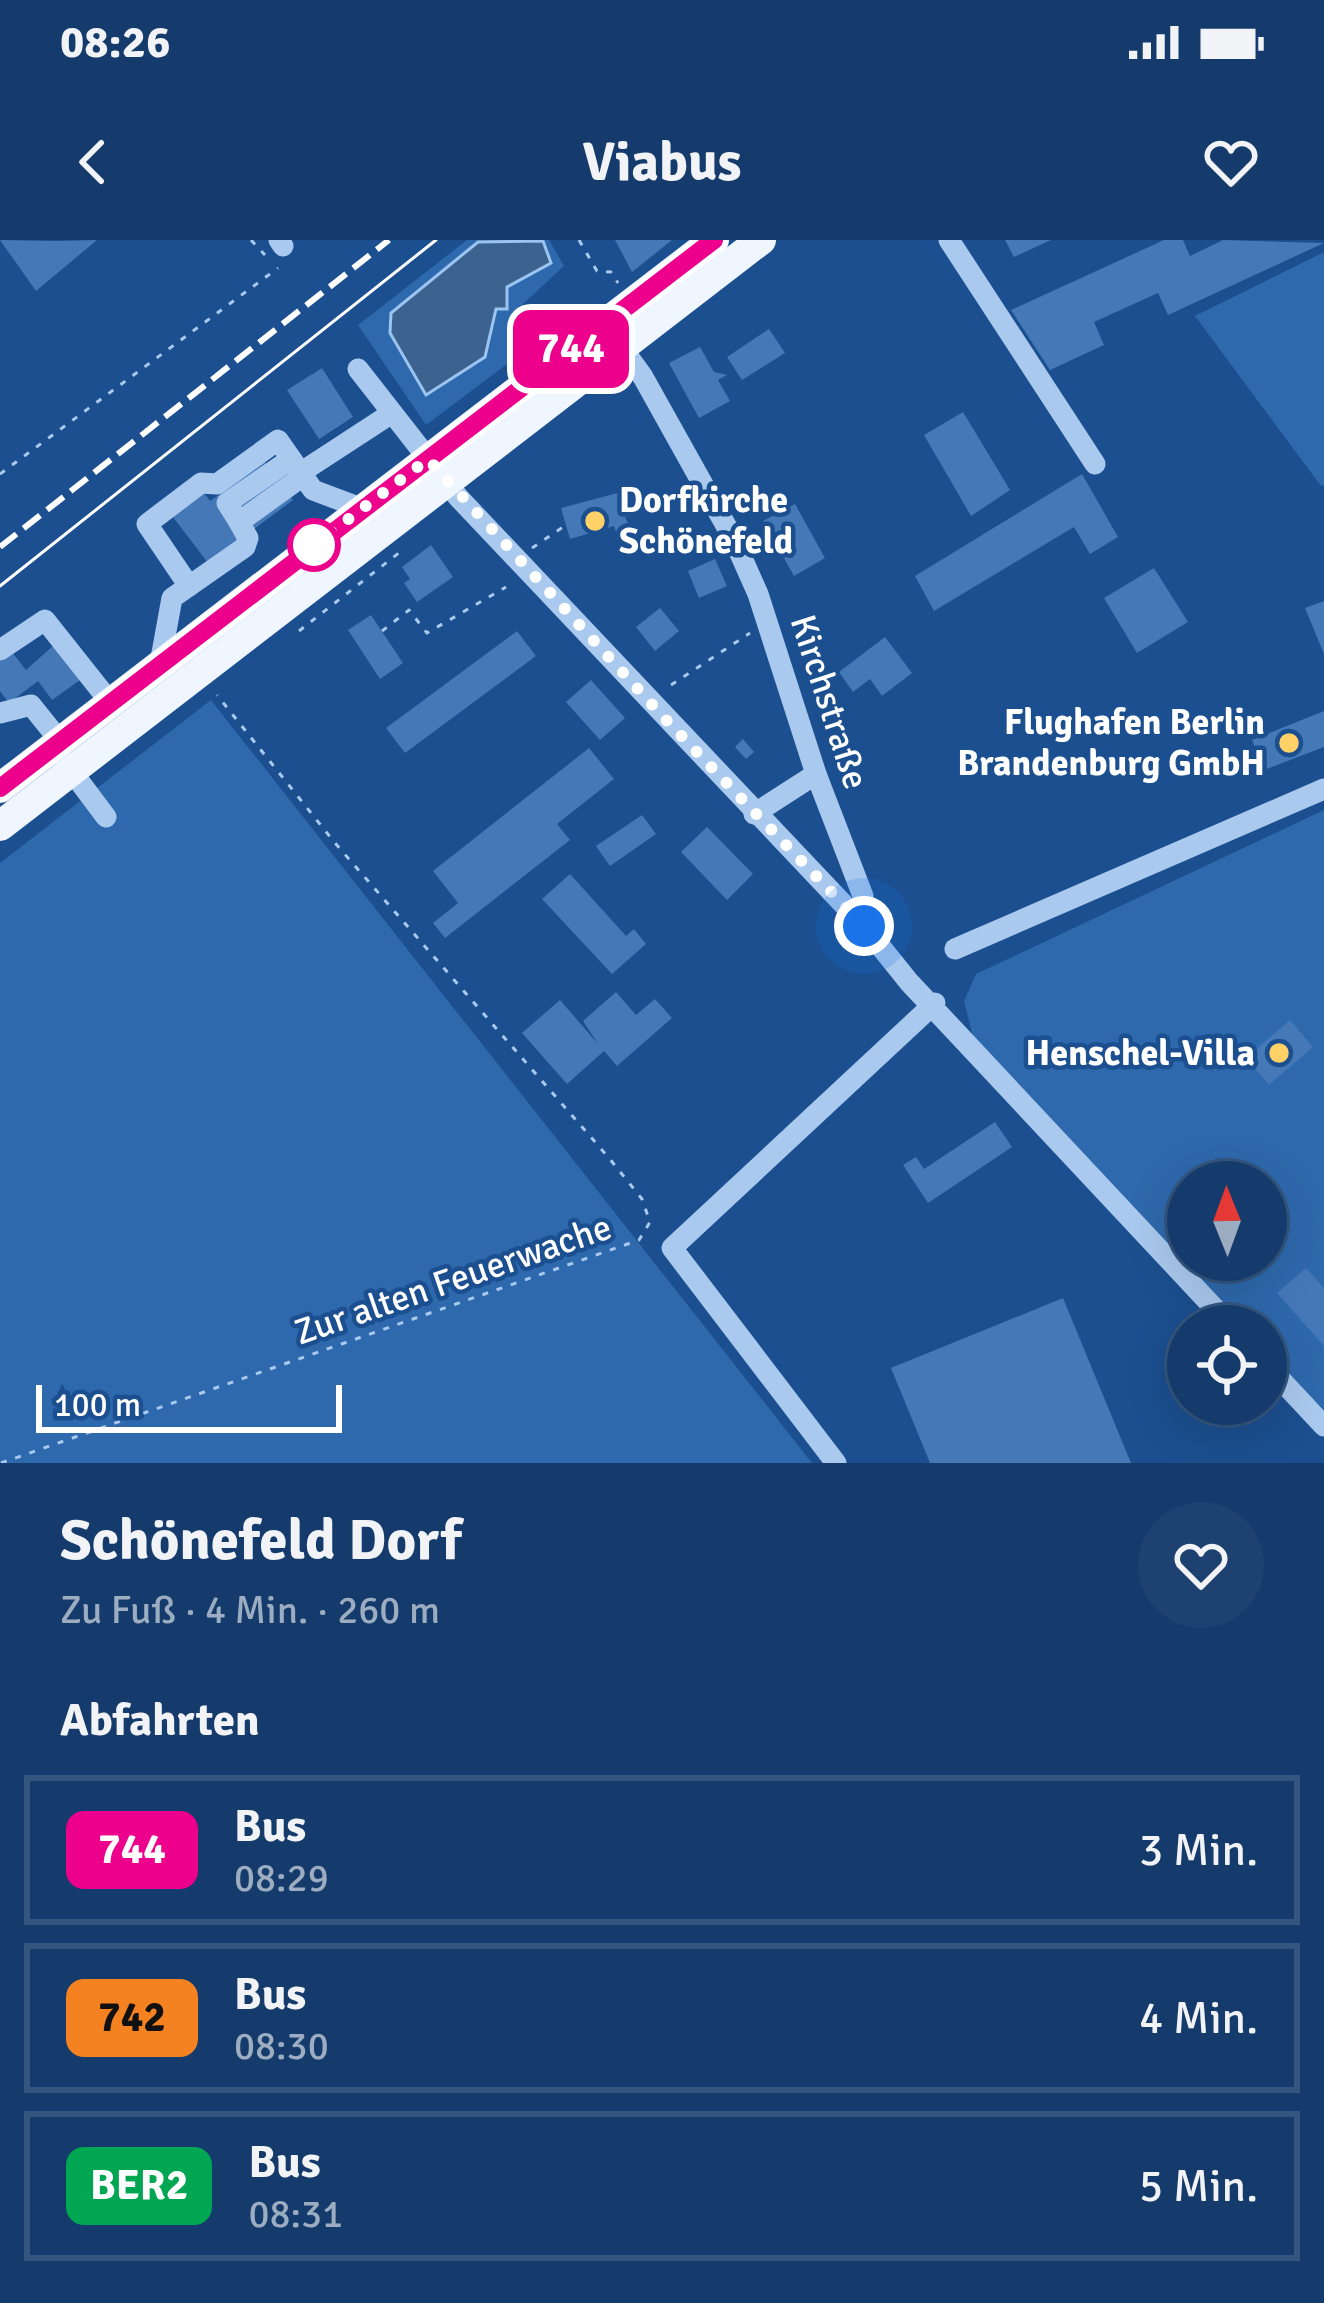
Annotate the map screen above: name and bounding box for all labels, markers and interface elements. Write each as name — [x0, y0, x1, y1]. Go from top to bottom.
text: 08:26 — [60, 15, 170, 70]
icon: back — [60, 129, 126, 195]
text: Viabus — [582, 129, 742, 196]
icon: heart — [1198, 129, 1264, 195]
line badge: 744 — [502, 310, 640, 388]
text: 744 — [537, 323, 605, 374]
place label: Dorfkirche Schönefeld — [619, 478, 793, 564]
marker: Dorfkirche Schönefeld — [582, 508, 608, 534]
unlabelled marker — [289, 520, 339, 570]
street label: Kirchstraße — [780, 609, 878, 795]
place label: Flughafen Berlin Brandenburg GmbH — [957, 700, 1265, 786]
marker: Flughafen Berlin Brandenburg GmbH — [1276, 730, 1302, 756]
your location — [834, 896, 894, 956]
place label: Henschel-Villa — [1026, 1031, 1255, 1076]
marker: Henschel-Villa — [1266, 1040, 1292, 1066]
north arrow — [1167, 1161, 1287, 1281]
map controls — [1167, 1161, 1287, 1425]
street label: Zur alten Feuerwache — [289, 1205, 617, 1355]
button: locate — [1167, 1305, 1287, 1425]
scale bar — [36, 1379, 342, 1432]
text: 100 m — [54, 1385, 141, 1426]
button: heart — [1138, 1502, 1264, 1628]
text: Schönefeld Dorf — [60, 1505, 462, 1576]
text: Zu Fuß · 4 Min. · 260 m — [60, 1586, 440, 1634]
text: Abfahrten — [60, 1693, 260, 1748]
text: Bus — [234, 1799, 306, 1854]
text: 3 Min. — [1139, 1823, 1258, 1878]
text: 744 — [98, 1824, 166, 1875]
text: 08:29 — [234, 1854, 329, 1902]
text: Bus — [234, 1967, 306, 2022]
text: 4 Min. — [1139, 1991, 1258, 2046]
text: 742 — [98, 1992, 166, 2043]
text: 08:30 — [234, 2022, 329, 2070]
text: Bus — [248, 2135, 321, 2190]
text: 5 Min. — [1139, 2159, 1258, 2214]
text: BER2 — [90, 2160, 188, 2211]
text: 08:31 — [248, 2190, 343, 2238]

